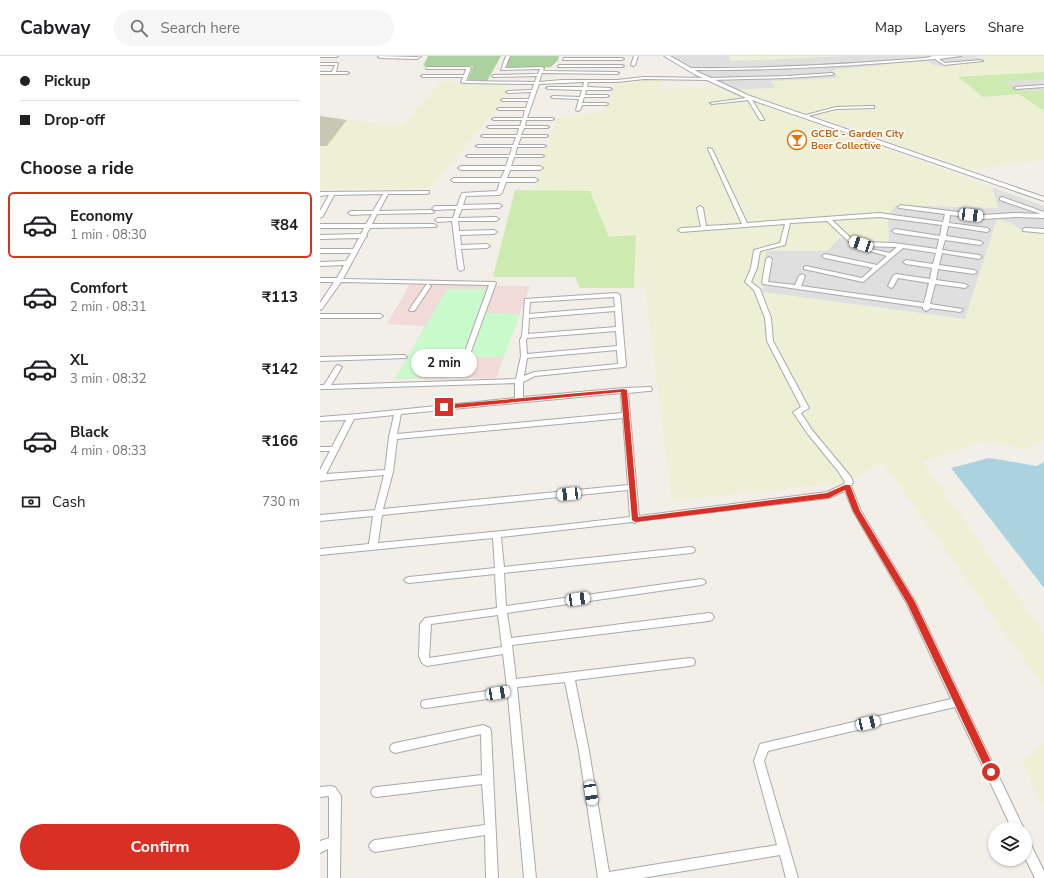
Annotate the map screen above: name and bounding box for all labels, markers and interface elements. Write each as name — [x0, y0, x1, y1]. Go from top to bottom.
search box — [114, 10, 394, 46]
text: Cabway — [20, 15, 90, 41]
icon: search — [128, 17, 150, 39]
text: Search here — [160, 18, 240, 38]
text: Map — [875, 18, 902, 37]
text: Layers — [924, 18, 966, 37]
text: Share — [988, 18, 1024, 37]
text: Pickup — [44, 71, 90, 91]
text: Drop-off — [44, 110, 105, 130]
place label: GCBC - Garden City Beer Collective — [811, 127, 904, 153]
bar icon: GCBC - Garden City Beer Collective — [786, 129, 808, 151]
text: Choose a ride — [20, 156, 134, 180]
text: Economy — [70, 206, 133, 226]
icon: car — [22, 207, 58, 243]
car — [958, 208, 984, 222]
text: ₹84 — [271, 215, 298, 235]
text: 1 min · 08:30 — [70, 226, 146, 244]
car — [848, 235, 874, 253]
text: Comfort — [70, 278, 127, 298]
icon: car — [22, 279, 58, 315]
text: ₹113 — [262, 287, 298, 307]
text: 2 min · 08:31 — [70, 298, 146, 316]
callout: 2 min — [411, 349, 477, 377]
text: XL — [70, 350, 89, 370]
icon: car — [22, 351, 58, 387]
text: 2 min — [427, 354, 461, 372]
text: ₹142 — [262, 359, 298, 379]
text: 3 min · 08:32 — [70, 370, 146, 388]
route end — [435, 398, 453, 416]
text: Black — [70, 422, 108, 442]
icon: car — [22, 423, 58, 459]
text: ₹166 — [262, 431, 298, 451]
text: 4 min · 08:33 — [70, 442, 146, 460]
car — [556, 487, 582, 501]
icon: cash — [20, 491, 42, 513]
text: Cash — [52, 492, 86, 512]
text: 730 m — [262, 493, 300, 511]
car — [565, 591, 591, 607]
car — [485, 685, 511, 701]
car — [855, 714, 881, 732]
route start — [982, 763, 1000, 781]
car — [583, 780, 599, 806]
map controls — [988, 822, 1032, 866]
button: layers — [988, 822, 1032, 866]
button: Confirm — [20, 824, 300, 870]

